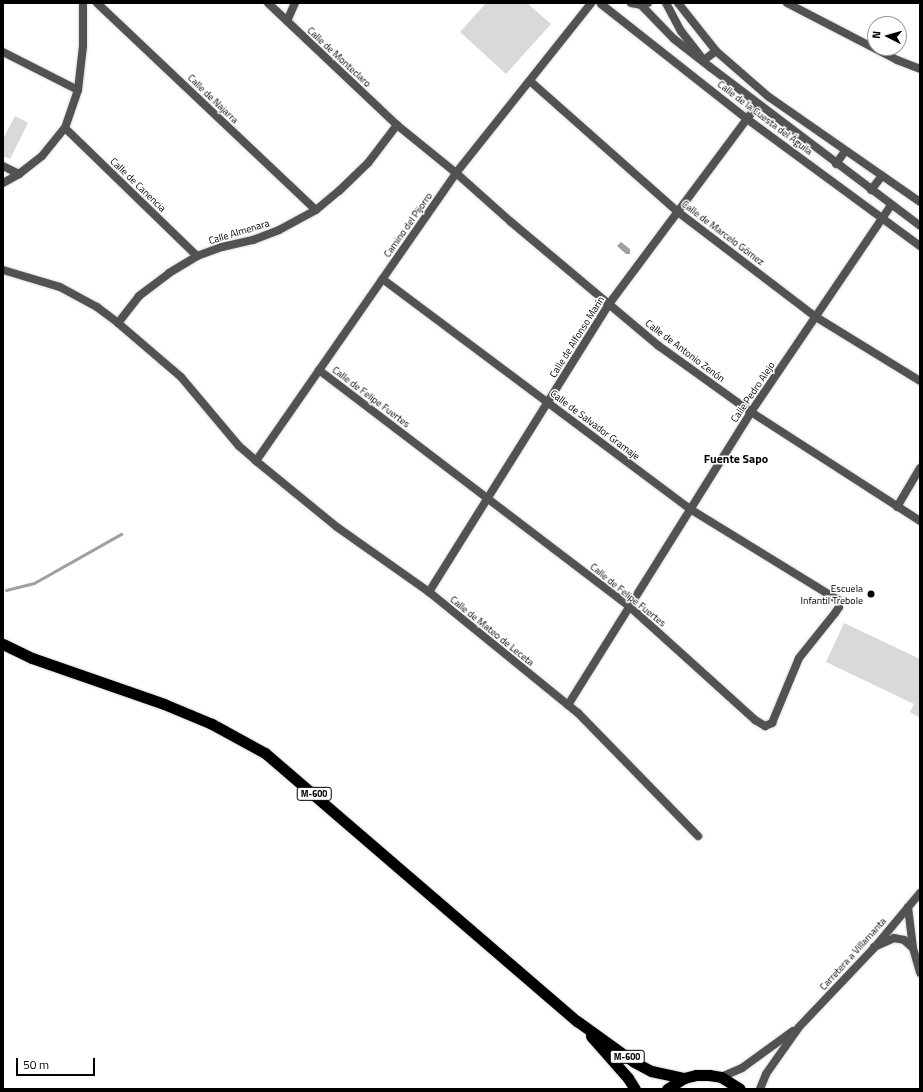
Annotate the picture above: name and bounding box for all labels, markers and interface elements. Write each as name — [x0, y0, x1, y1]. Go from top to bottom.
north arrow — [867, 16, 907, 56]
street label: Calle de Monteclaro — [305, 24, 373, 90]
text: N — [868, 30, 884, 39]
street label: Calle de Najarra — [185, 72, 241, 126]
street label: Calle de la Cuesta del Águila — [715, 78, 815, 158]
street label: Calle de Canencia — [108, 155, 168, 215]
street label: Camino del Pijorro — [381, 190, 435, 260]
street label: Calle de Marcelo Gómez — [679, 198, 767, 268]
street label: Calle Almenara — [207, 217, 271, 247]
street label: Calle de Alfonso Marín — [547, 294, 607, 380]
street label: Calle de Antonio Zenón — [643, 317, 727, 385]
street label: Calle Pedro Alejo — [728, 360, 778, 424]
street label: Calle de Felipe Fuertes — [330, 364, 412, 430]
street label: Calle de Salvador Gramaje — [548, 387, 642, 463]
district label: Fuente Sapo — [704, 452, 768, 466]
street label: Calle de Felipe Fuertes — [588, 561, 668, 629]
place label: Escuela Infantil Trebole — [801, 582, 863, 606]
marker: Escuela Infantil Trebole — [866, 589, 876, 599]
street label: Calle de Mateo de Leceta — [448, 593, 536, 669]
road number: M-600 — [296, 787, 332, 801]
street label: Carretera a Villamanta — [817, 915, 889, 993]
scale bar — [18, 1050, 97, 1076]
road number: M-600 — [609, 1050, 645, 1064]
text: 50 m — [23, 1055, 49, 1074]

